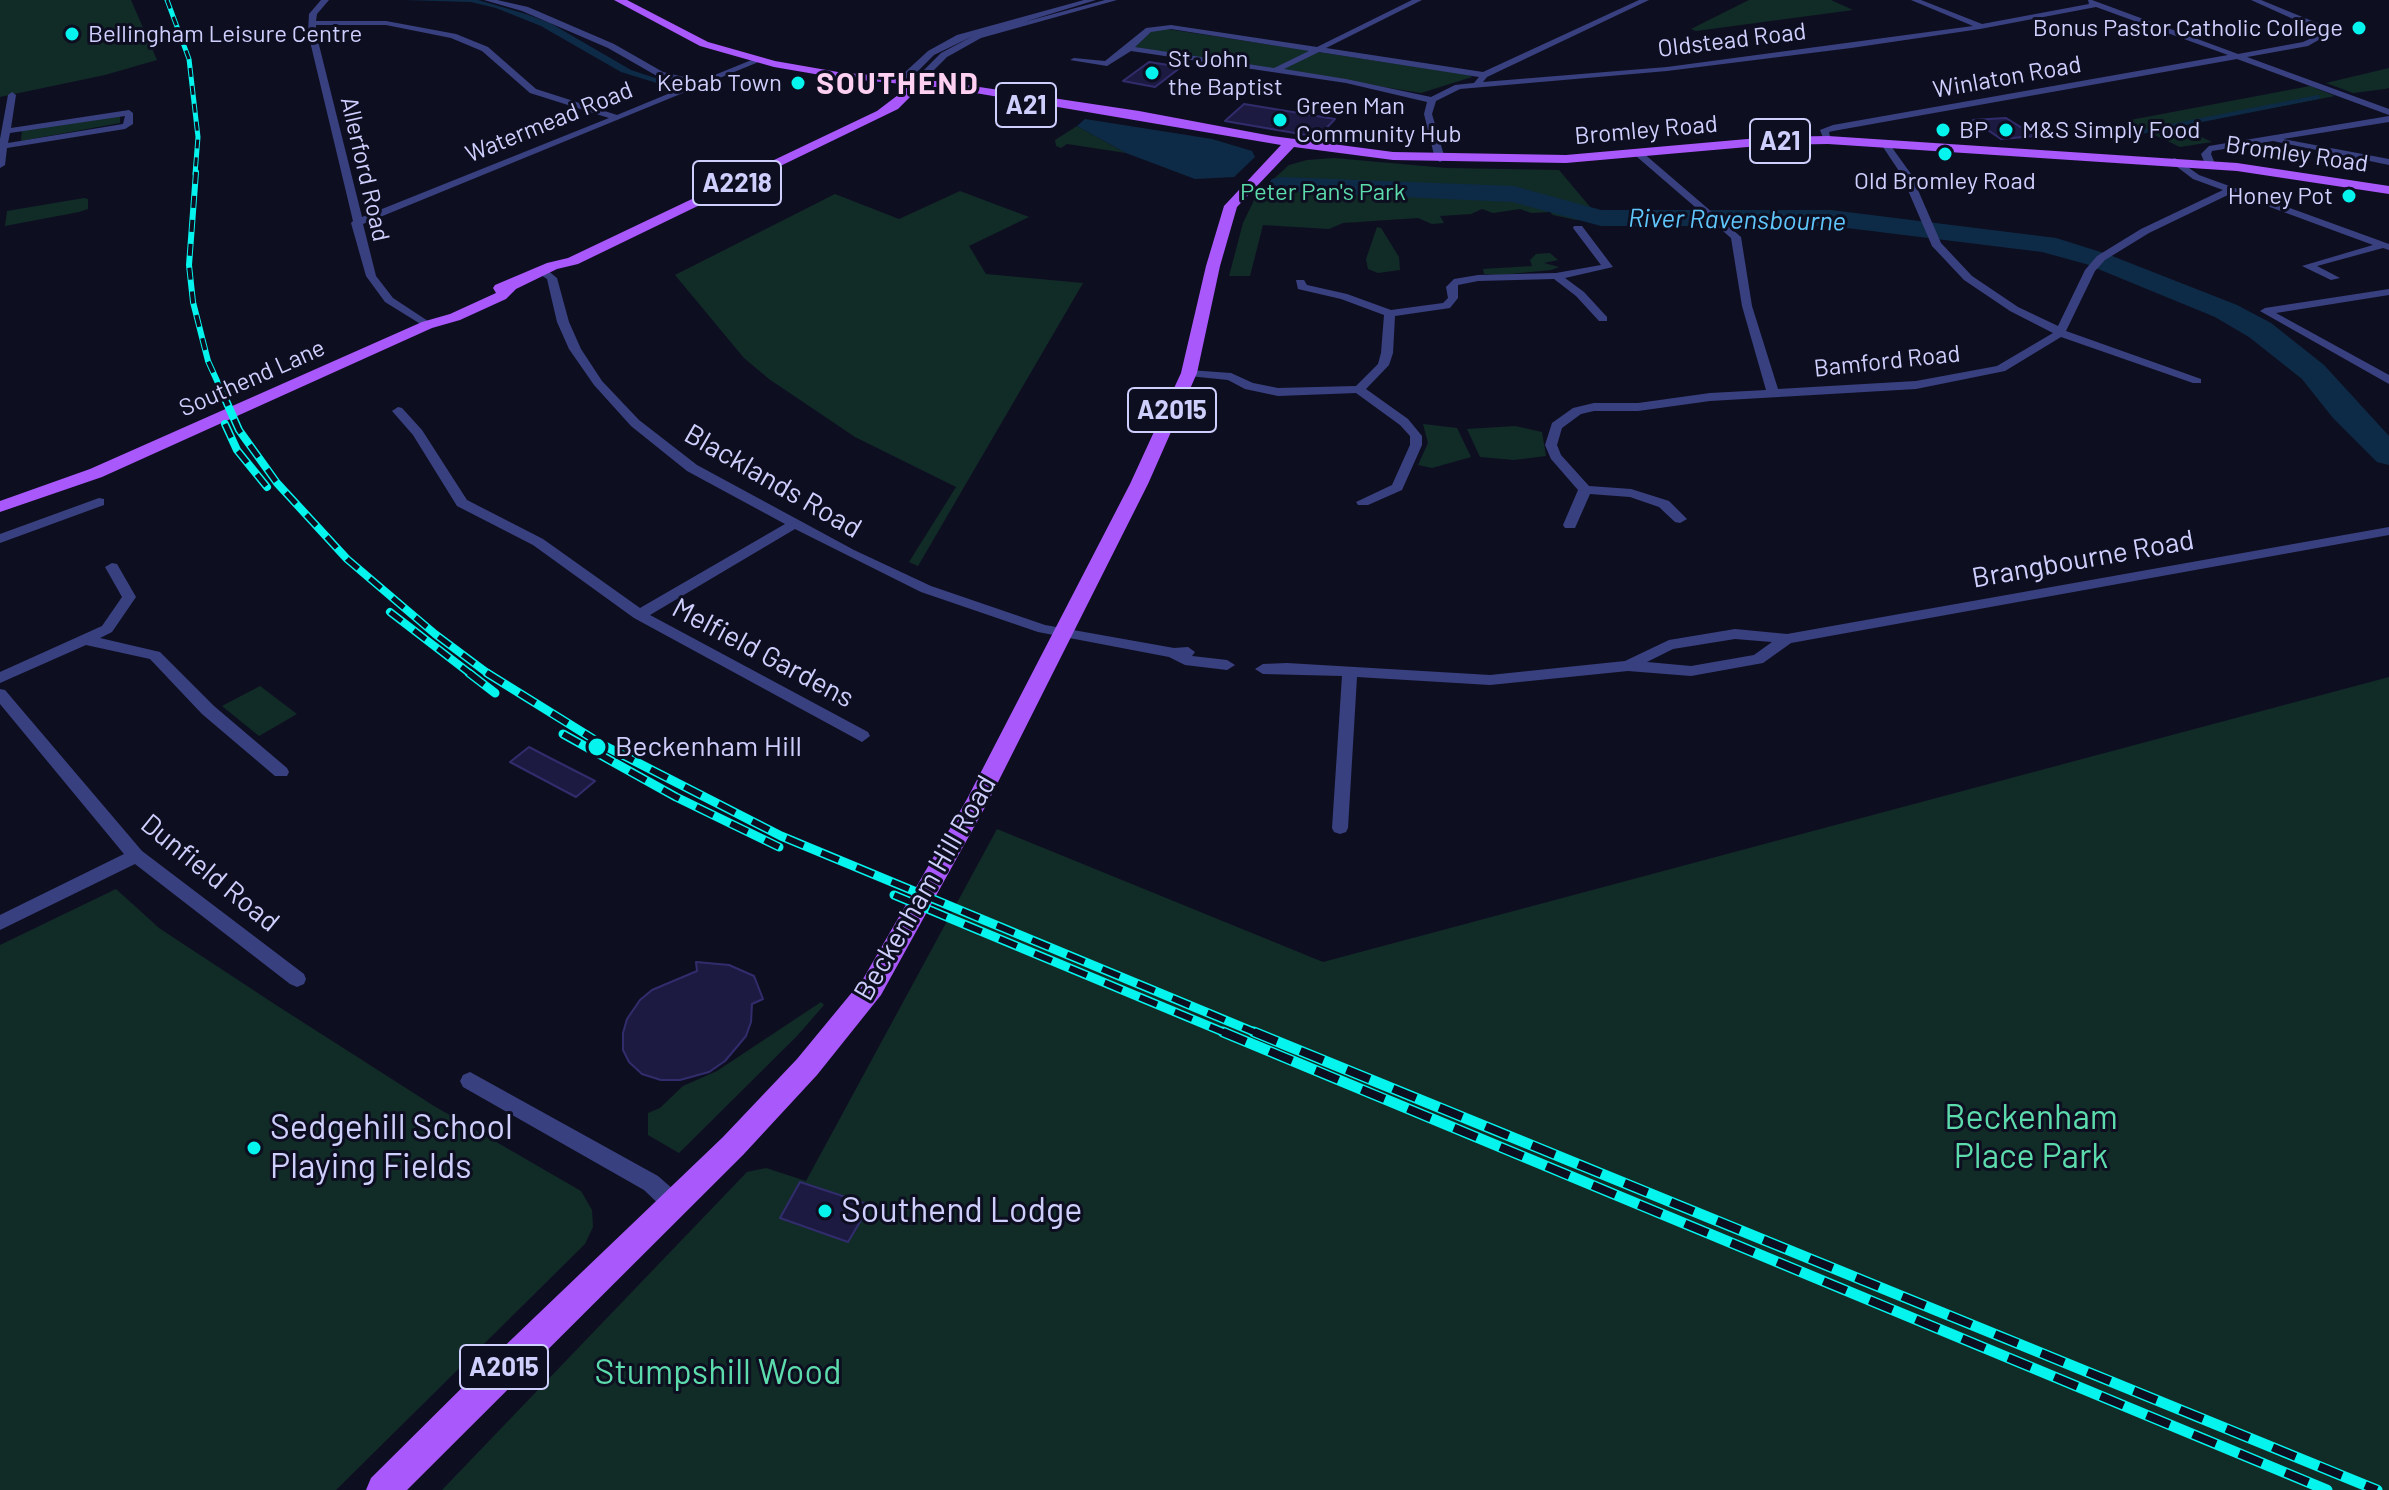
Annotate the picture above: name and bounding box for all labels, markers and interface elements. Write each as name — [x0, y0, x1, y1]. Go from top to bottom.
place label: Bonus Pastor Catholic College — [2033, 14, 2343, 42]
street label: Oldstead Road — [1656, 17, 1808, 63]
marker: Bonus Pastor Catholic College — [2350, 19, 2368, 37]
place label: Bellingham Leisure Centre — [88, 20, 362, 48]
marker: Bellingham Leisure Centre — [63, 25, 81, 43]
place label: St John the Baptist — [1168, 45, 1283, 101]
street label: Winlaton Road — [1931, 50, 2083, 104]
marker: St John the Baptist — [1143, 64, 1161, 82]
district label: SOUTHEND — [816, 66, 980, 102]
place label: Kebab Town — [657, 69, 782, 97]
marker: Kebab Town — [789, 74, 807, 92]
street label: Watermead Road — [461, 75, 637, 169]
road number: A21 — [996, 83, 1056, 127]
place label: Green Man Community Hub — [1296, 92, 1462, 148]
street label: Allerford Road — [334, 94, 396, 244]
street label: Bromley Road — [1573, 109, 1719, 151]
marker: Green Man Community Hub — [1271, 111, 1289, 129]
place label: BP — [1959, 116, 1988, 144]
place label: M&S Simply Food — [2022, 116, 2200, 144]
road number: A21 — [1750, 119, 1810, 163]
marker: BP — [1934, 121, 1952, 139]
marker: M&S Simply Food — [1997, 121, 2015, 139]
street label: Bromley Road — [2224, 130, 2370, 178]
marker: Old Bromley Road — [1936, 145, 1954, 163]
road number: A2218 — [693, 161, 781, 205]
place label: Old Bromley Road — [1854, 167, 2036, 195]
park label: Peter Pan's Park — [1240, 178, 1406, 206]
place label: Honey Pot — [2228, 182, 2333, 210]
marker: Honey Pot — [2340, 187, 2358, 205]
water label: River Ravensbourne — [1628, 203, 1846, 237]
street label: Southend Lane — [175, 333, 329, 423]
street label: Bamford Road — [1812, 339, 1962, 383]
road number: A2015 — [1128, 388, 1216, 432]
street label: Blacklands Road — [679, 417, 867, 545]
street label: Brangbourne Road — [1969, 523, 2197, 595]
street label: Melfield Gardens — [666, 591, 860, 715]
place label: Beckenham Hill — [615, 730, 802, 764]
marker: Beckenham Hill — [586, 736, 608, 758]
street label: Beckenham Hill Road — [847, 769, 1003, 1007]
street label: Dunfield Road — [134, 807, 286, 939]
park label: Beckenham Place Park — [1944, 1098, 2118, 1178]
place label: Sedgehill School Playing Fields — [270, 1108, 513, 1188]
marker: Sedgehill School Playing Fields — [245, 1139, 263, 1157]
place label: Southend Lodge — [841, 1191, 1082, 1231]
marker: Southend Lodge — [816, 1202, 834, 1220]
road number: A2015 — [460, 1345, 548, 1389]
park label: Stumpshill Wood — [595, 1353, 841, 1393]

